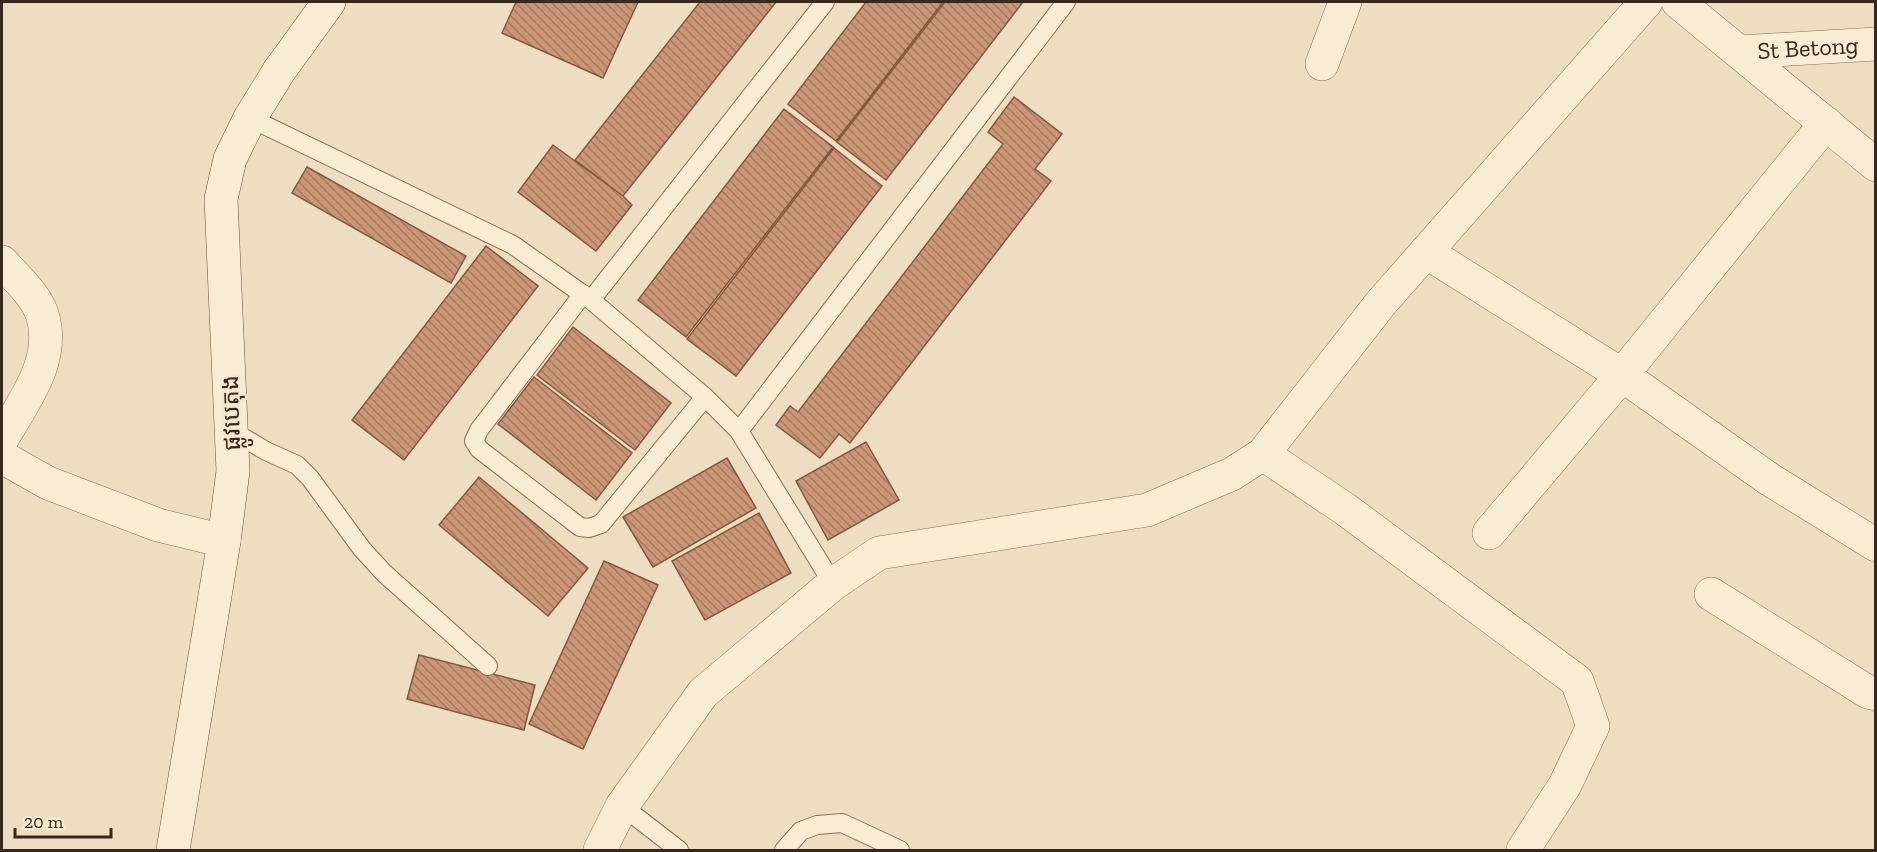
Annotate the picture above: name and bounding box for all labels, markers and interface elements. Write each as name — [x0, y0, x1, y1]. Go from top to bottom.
street label: St Betong — [1757, 30, 1859, 65]
street label: ផ្លូវបេតុង — [215, 374, 254, 451]
scale bar — [15, 801, 111, 839]
text: 20 m — [24, 811, 64, 833]

